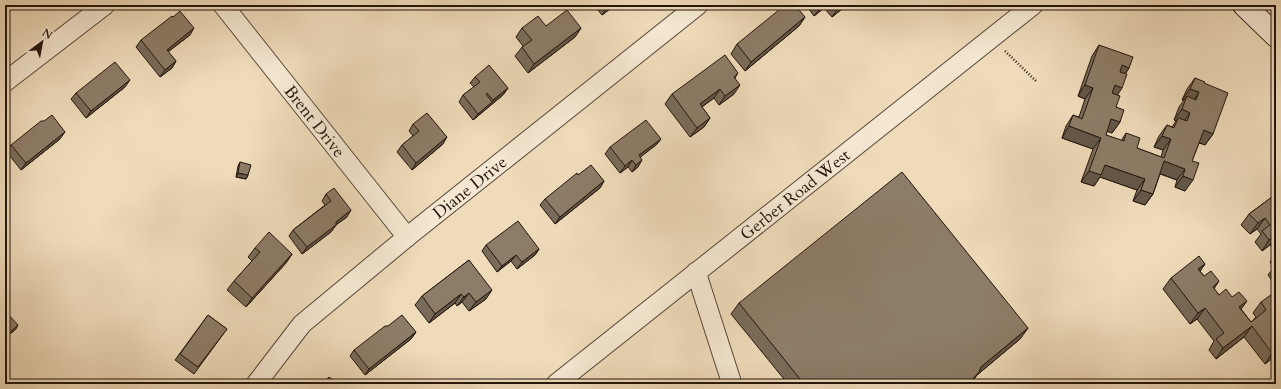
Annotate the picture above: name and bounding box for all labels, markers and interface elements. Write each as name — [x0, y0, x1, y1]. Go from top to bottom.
north arrow — [22, 22, 62, 62]
text: N — [39, 25, 55, 43]
street label: Brent Drive — [279, 80, 351, 162]
street label: Gerber Road West — [735, 143, 855, 245]
street label: Diane Drive — [428, 150, 512, 224]

